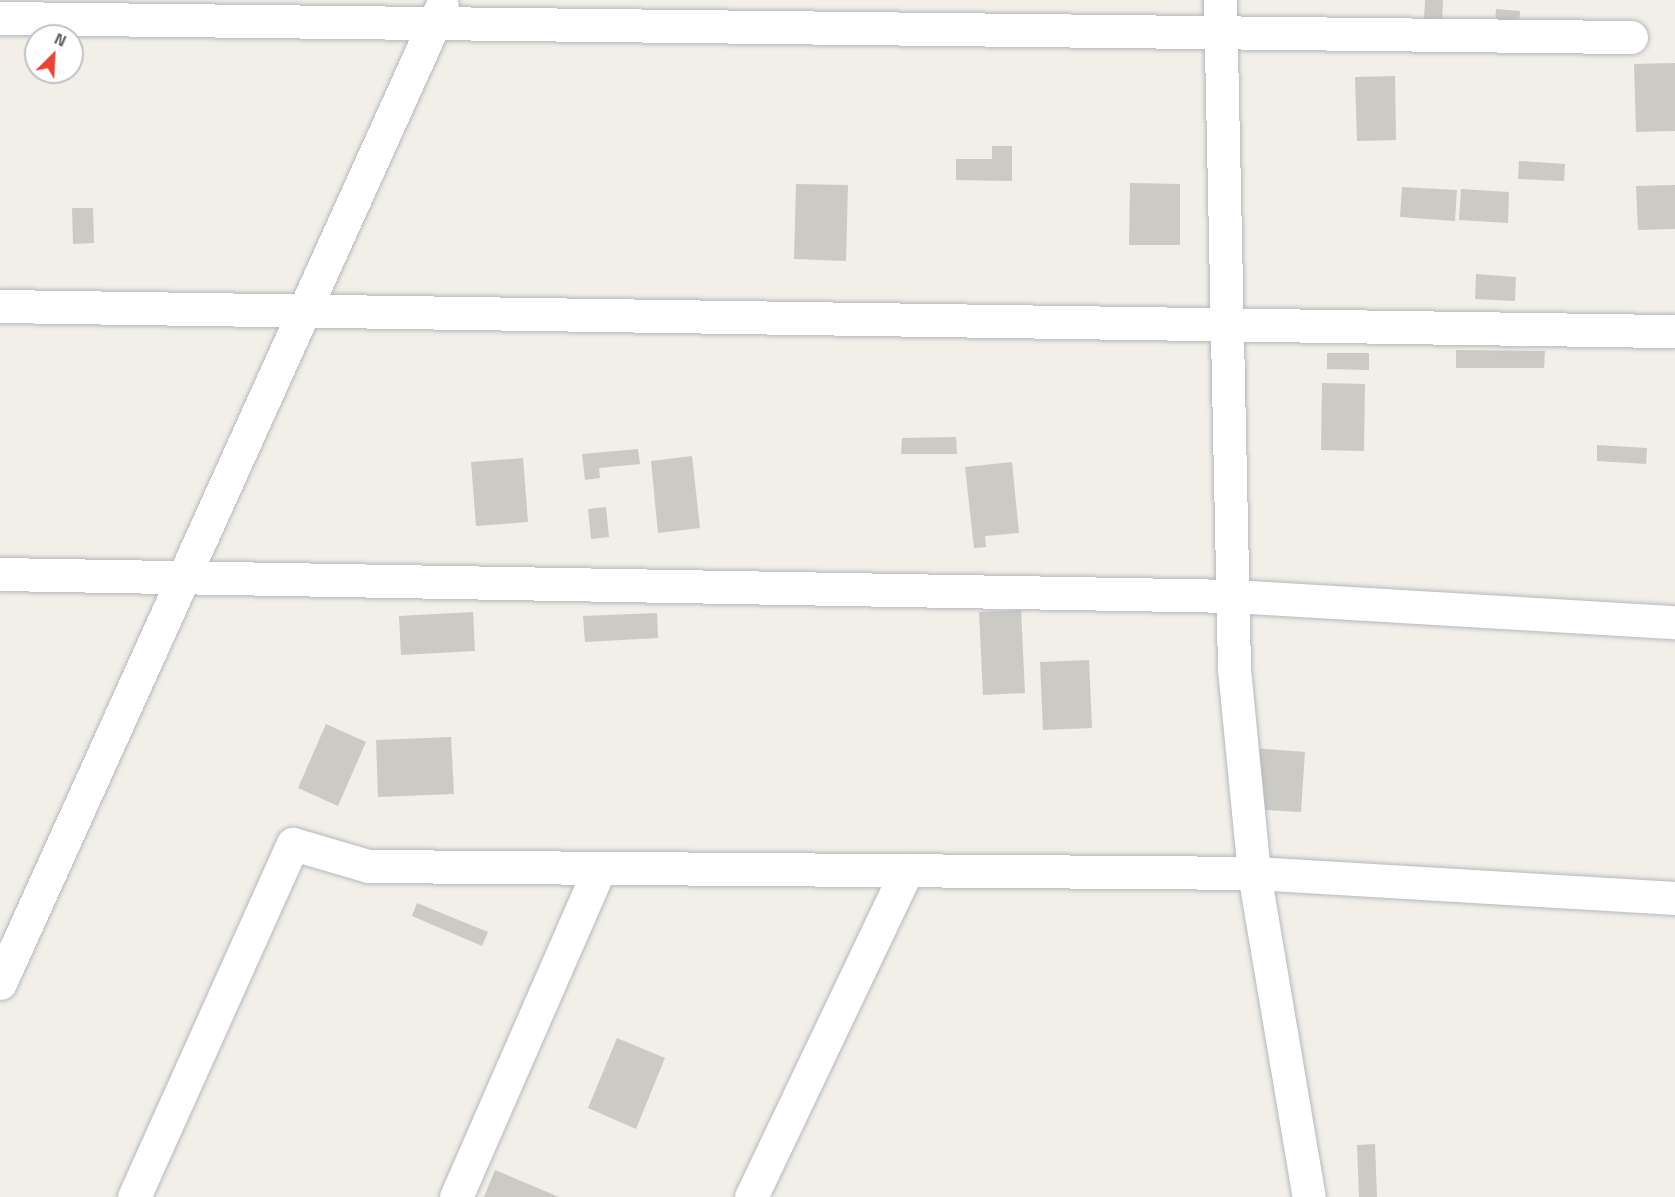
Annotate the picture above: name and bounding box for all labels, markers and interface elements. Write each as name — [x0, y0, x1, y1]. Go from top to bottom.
north arrow — [24, 24, 84, 84]
text: N — [51, 26, 70, 53]

